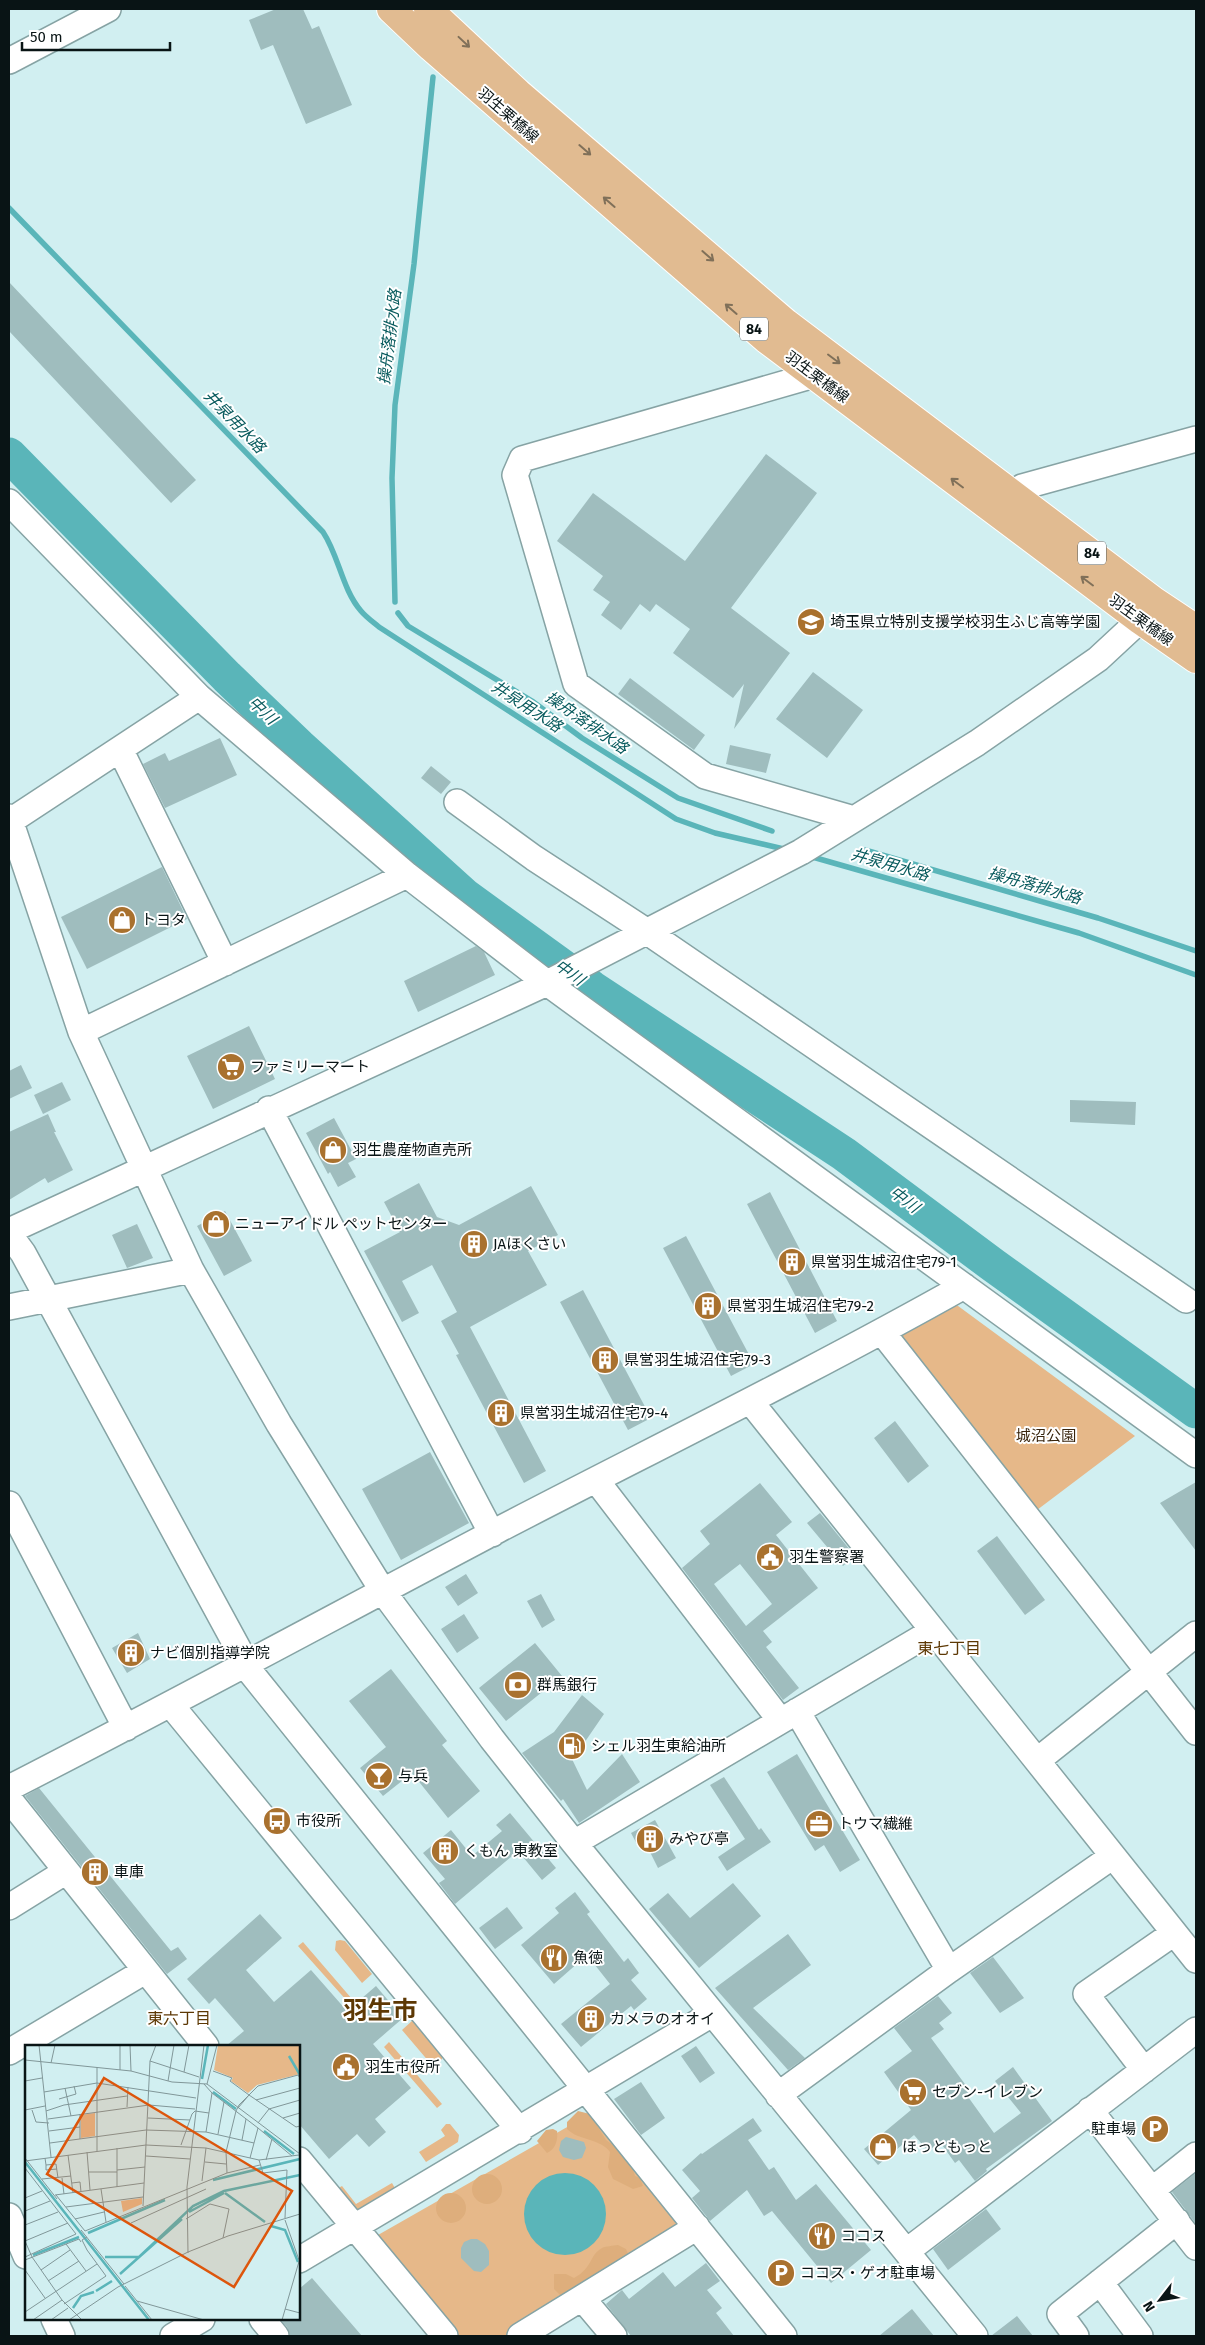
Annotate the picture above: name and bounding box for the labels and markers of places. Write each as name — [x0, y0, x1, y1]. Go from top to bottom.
school or university icon: 埼玉県立特別支援学校羽生ふじ高等学園 — [796, 607, 826, 637]
place label: 埼玉県立特別支援学校羽生ふじ高等学園 — [830, 613, 1100, 631]
shop icon: トヨタ — [107, 905, 137, 935]
place label: トヨタ — [141, 911, 186, 929]
supermarket icon: ファミリーマート — [216, 1052, 246, 1082]
place label: ファミリーマート — [250, 1058, 370, 1076]
shop icon: 羽生農産物直売所 — [318, 1135, 348, 1165]
place label: 羽生農産物直売所 — [352, 1141, 472, 1159]
shop icon: ニューアイドル ペットセンター — [201, 1209, 231, 1239]
place label: ニューアイドル ペットセンター — [235, 1215, 448, 1233]
building icon: JAほくさい — [459, 1229, 489, 1259]
place label: JAほくさい — [493, 1235, 566, 1253]
building icon: 県営羽生城沼住宅79-1 — [777, 1247, 807, 1277]
place label: 県営羽生城沼住宅79-1 — [811, 1253, 957, 1271]
building icon: 県営羽生城沼住宅79-2 — [693, 1291, 723, 1321]
place label: 県営羽生城沼住宅79-2 — [727, 1297, 874, 1315]
building icon: 県営羽生城沼住宅79-3 — [590, 1345, 620, 1375]
place label: 県営羽生城沼住宅79-3 — [624, 1351, 771, 1369]
building icon: 県営羽生城沼住宅79-4 — [486, 1398, 516, 1428]
place label: 県営羽生城沼住宅79-4 — [520, 1404, 668, 1422]
public building icon: 羽生警察署 — [755, 1542, 785, 1572]
place label: 羽生警察署 — [789, 1548, 864, 1566]
building icon: ナビ個別指導学院 — [116, 1638, 146, 1668]
place label: ナビ個別指導学院 — [150, 1644, 270, 1662]
bank icon: 群馬銀行 — [503, 1670, 533, 1700]
place label: 群馬銀行 — [537, 1676, 597, 1694]
fuel station icon: シェル羽生東給油所 — [557, 1731, 587, 1761]
place label: シェル羽生東給油所 — [591, 1737, 726, 1755]
bar icon: 与兵 — [364, 1761, 394, 1791]
place label: 与兵 — [398, 1767, 428, 1785]
bus stop icon: 市役所 — [262, 1806, 292, 1836]
office icon: トウマ繊維 — [804, 1809, 834, 1839]
place label: 市役所 — [296, 1812, 341, 1830]
place label: トウマ繊維 — [838, 1815, 913, 1833]
building icon: みやび亭 — [635, 1824, 665, 1854]
place label: みやび亭 — [669, 1830, 729, 1848]
building icon: くもん 東教室 — [430, 1836, 460, 1866]
place label: くもん 東教室 — [464, 1842, 558, 1860]
building icon: 車庫 — [80, 1857, 110, 1887]
place label: 車庫 — [114, 1863, 144, 1881]
restaurant icon: 魚徳 — [539, 1943, 569, 1973]
place label: 魚徳 — [573, 1949, 603, 1967]
building icon: カメラのオオイ — [576, 2004, 606, 2034]
place label: カメラのオオイ — [610, 2010, 715, 2028]
public building icon: 羽生市役所 — [331, 2052, 361, 2082]
place label: 羽生市役所 — [365, 2058, 440, 2076]
supermarket icon: セブン-イレブン — [898, 2077, 928, 2107]
place label: セブン-イレブン — [932, 2083, 1043, 2101]
parking icon: 駐車場 — [1140, 2114, 1170, 2144]
place label: 駐車場 — [1091, 2120, 1136, 2138]
shop icon: ほっともっと — [868, 2132, 898, 2162]
place label: ほっともっと — [902, 2138, 992, 2156]
restaurant icon: ココス — [807, 2221, 837, 2251]
place label: ココス — [841, 2227, 886, 2245]
parking icon: ココス・ゲオ駐車場 — [766, 2258, 796, 2288]
place label: ココス・ゲオ駐車場 — [800, 2264, 935, 2282]

